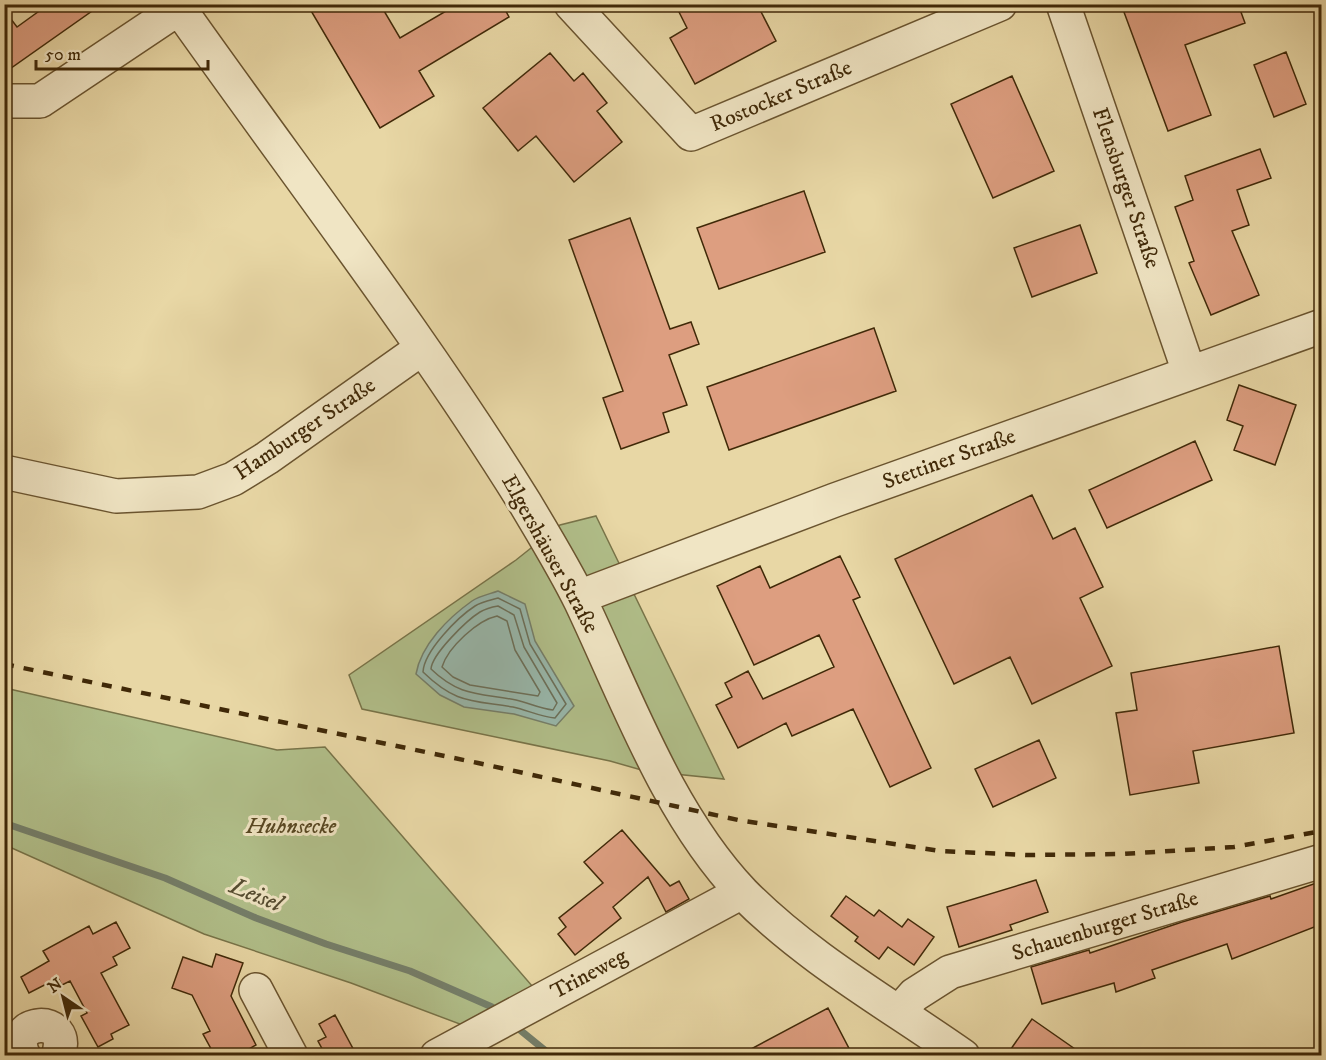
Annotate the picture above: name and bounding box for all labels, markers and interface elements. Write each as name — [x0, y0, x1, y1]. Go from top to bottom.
scale bar — [36, 33, 208, 71]
text: 50 m — [45, 44, 81, 66]
street label: Rostocker Straße — [706, 54, 856, 138]
street label: Flensburger Straße — [1086, 104, 1166, 272]
street label: Hamburger Straße — [229, 372, 381, 486]
street label: Stettiner Straße — [879, 422, 1019, 496]
street label: Elgershäuser Straße — [495, 470, 605, 638]
park label: Huhnsecke — [245, 813, 337, 840]
water label: Leisel — [224, 870, 289, 920]
street label: Schauenburger Straße — [1009, 885, 1201, 967]
street label: Trineweg — [546, 943, 632, 1005]
north arrow — [33, 967, 93, 1027]
text: N — [44, 974, 66, 997]

